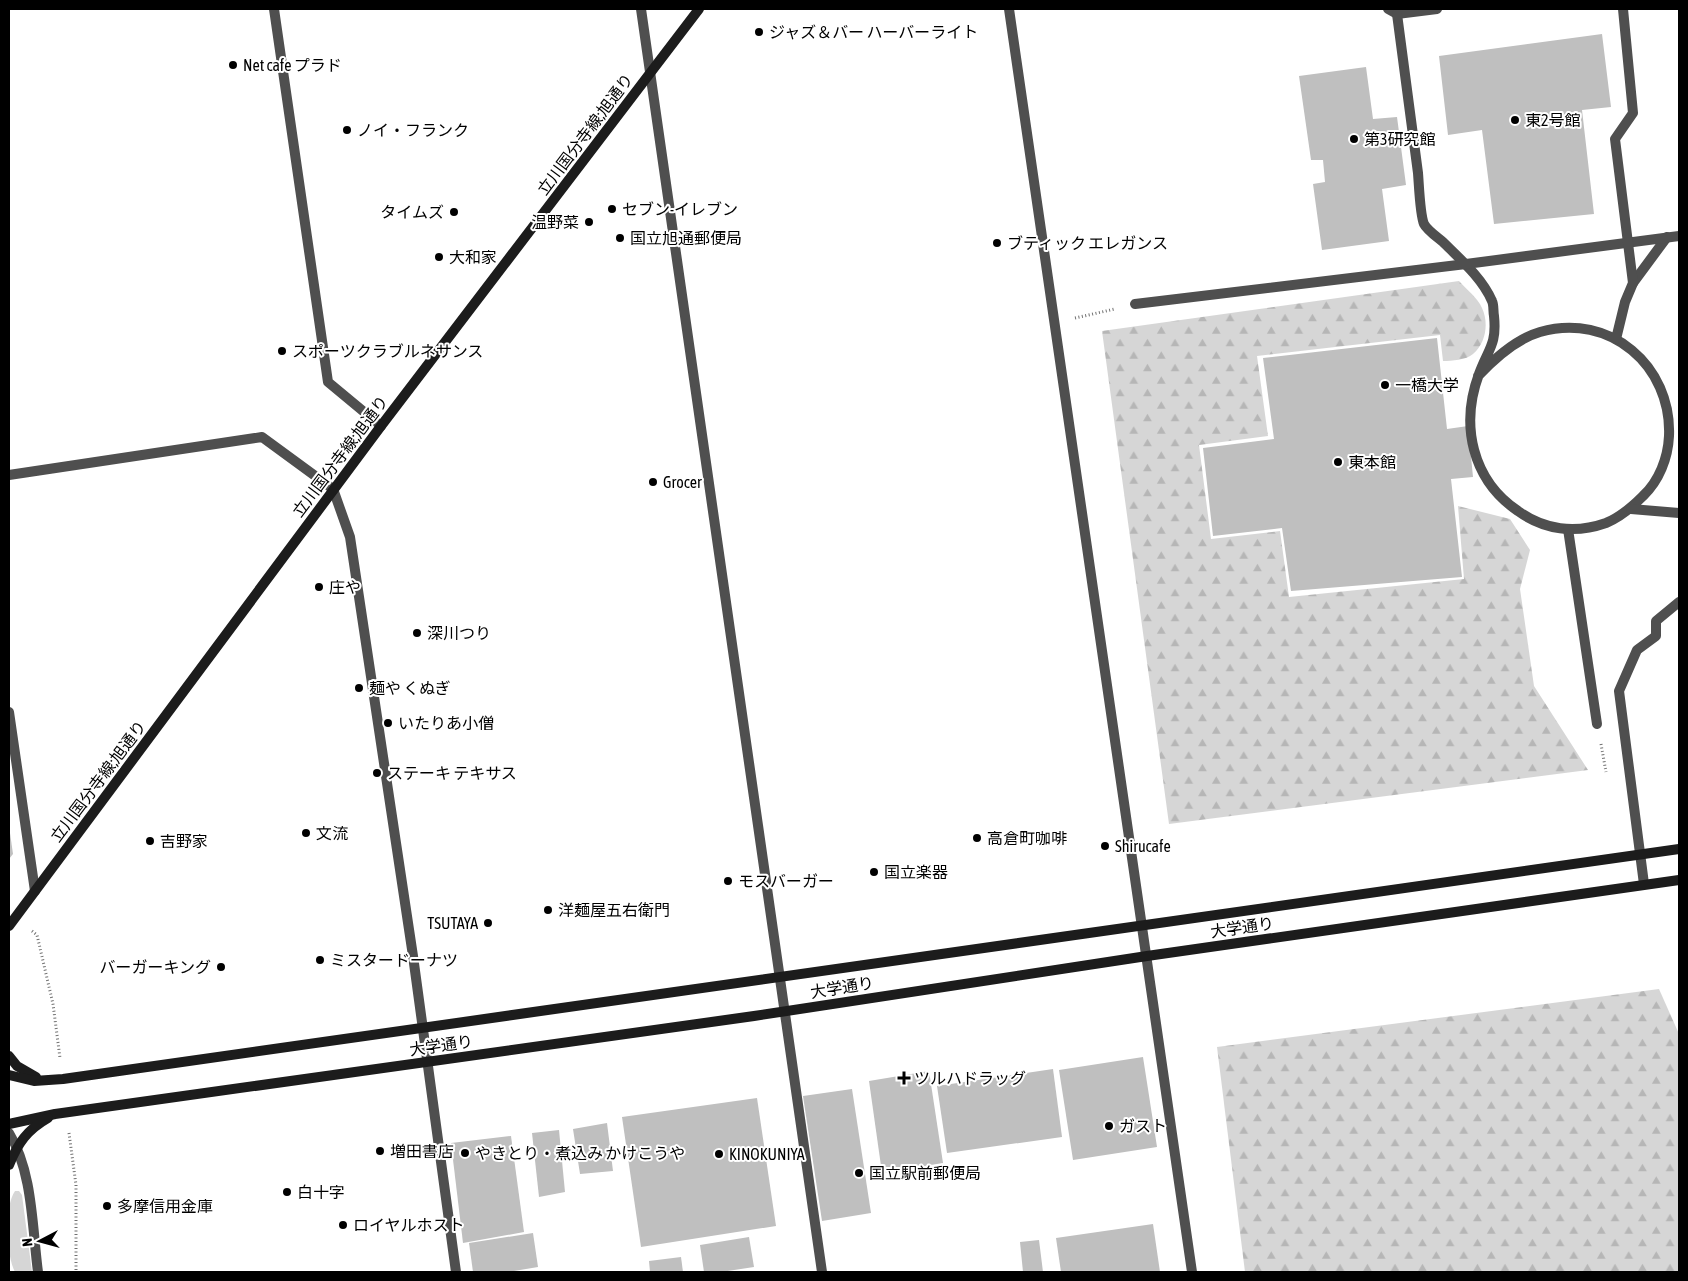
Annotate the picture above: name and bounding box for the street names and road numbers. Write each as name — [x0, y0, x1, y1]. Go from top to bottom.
street label: 立川国分寺線;旭通り — [534, 70, 636, 198]
street label: 立川国分寺線;旭通り — [289, 392, 391, 520]
street label: 立川国分寺線;旭通り — [47, 717, 149, 845]
street label: 大学通り — [1209, 914, 1275, 940]
street label: 大学通り — [809, 973, 875, 1001]
street label: 大学通り — [408, 1032, 474, 1058]

